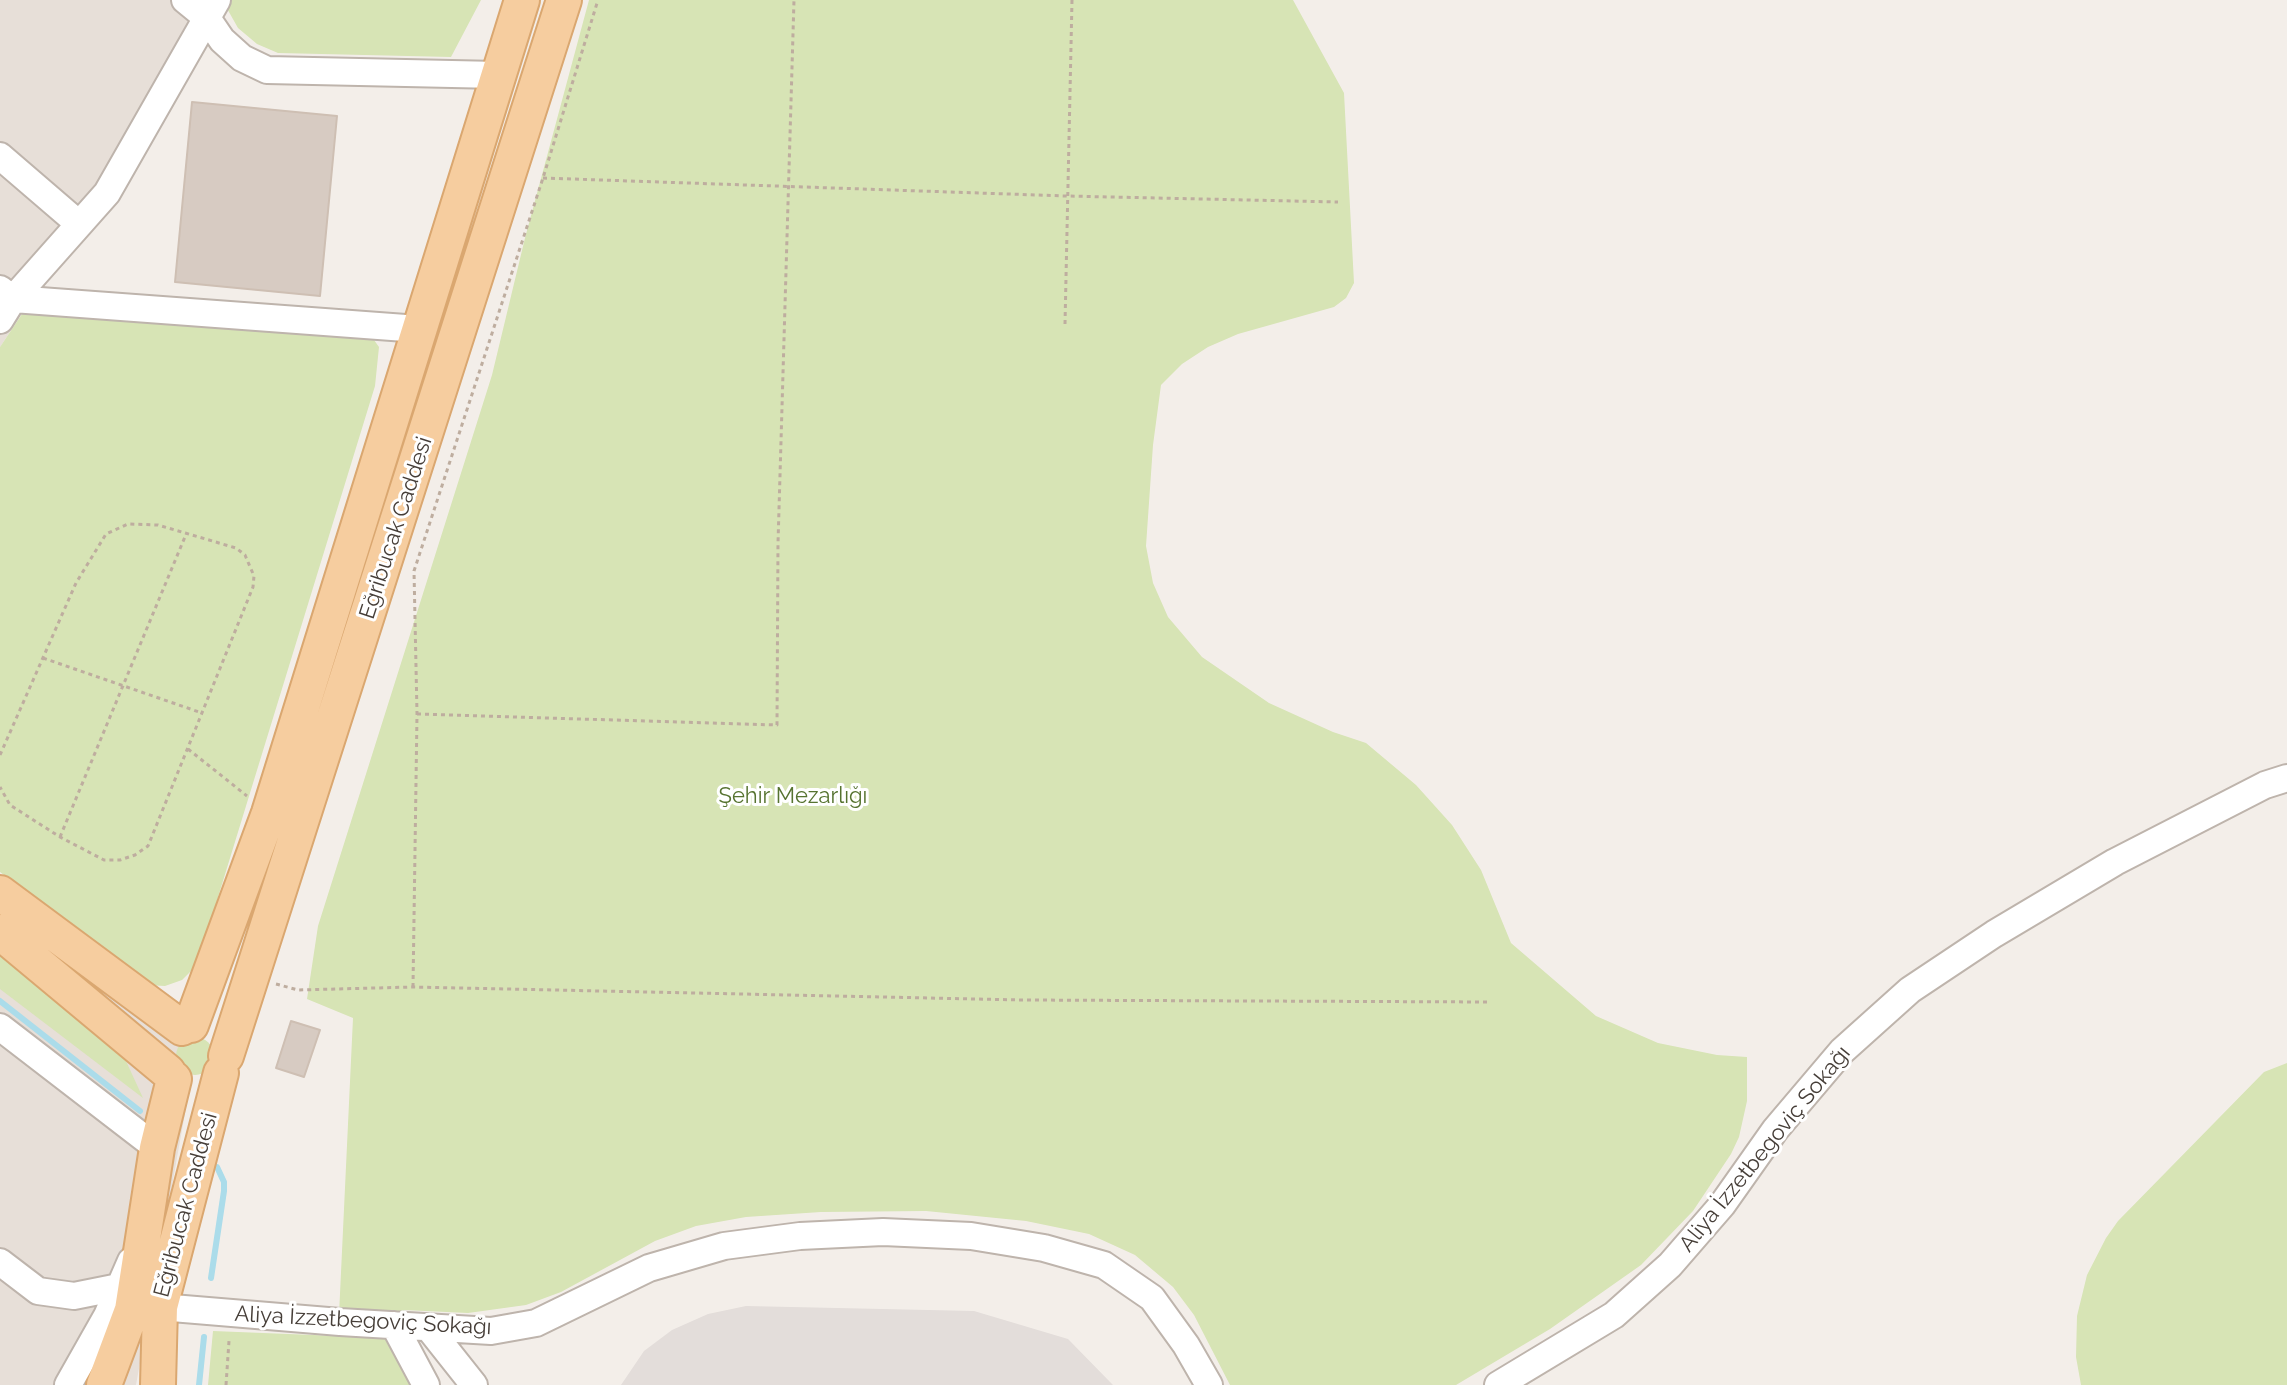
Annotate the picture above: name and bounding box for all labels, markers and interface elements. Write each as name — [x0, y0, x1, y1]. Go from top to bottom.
street label: Eğribucak Caddesi — [354, 434, 438, 622]
park label: Şehir Mezarlığı — [719, 783, 867, 809]
street label: Aliya İzzetbegoviç Sokağı — [1674, 1041, 1856, 1257]
street label: Eğribucak Caddesi — [149, 1110, 223, 1300]
street label: Aliya İzzetbegoviç Sokağı — [234, 1301, 492, 1341]

